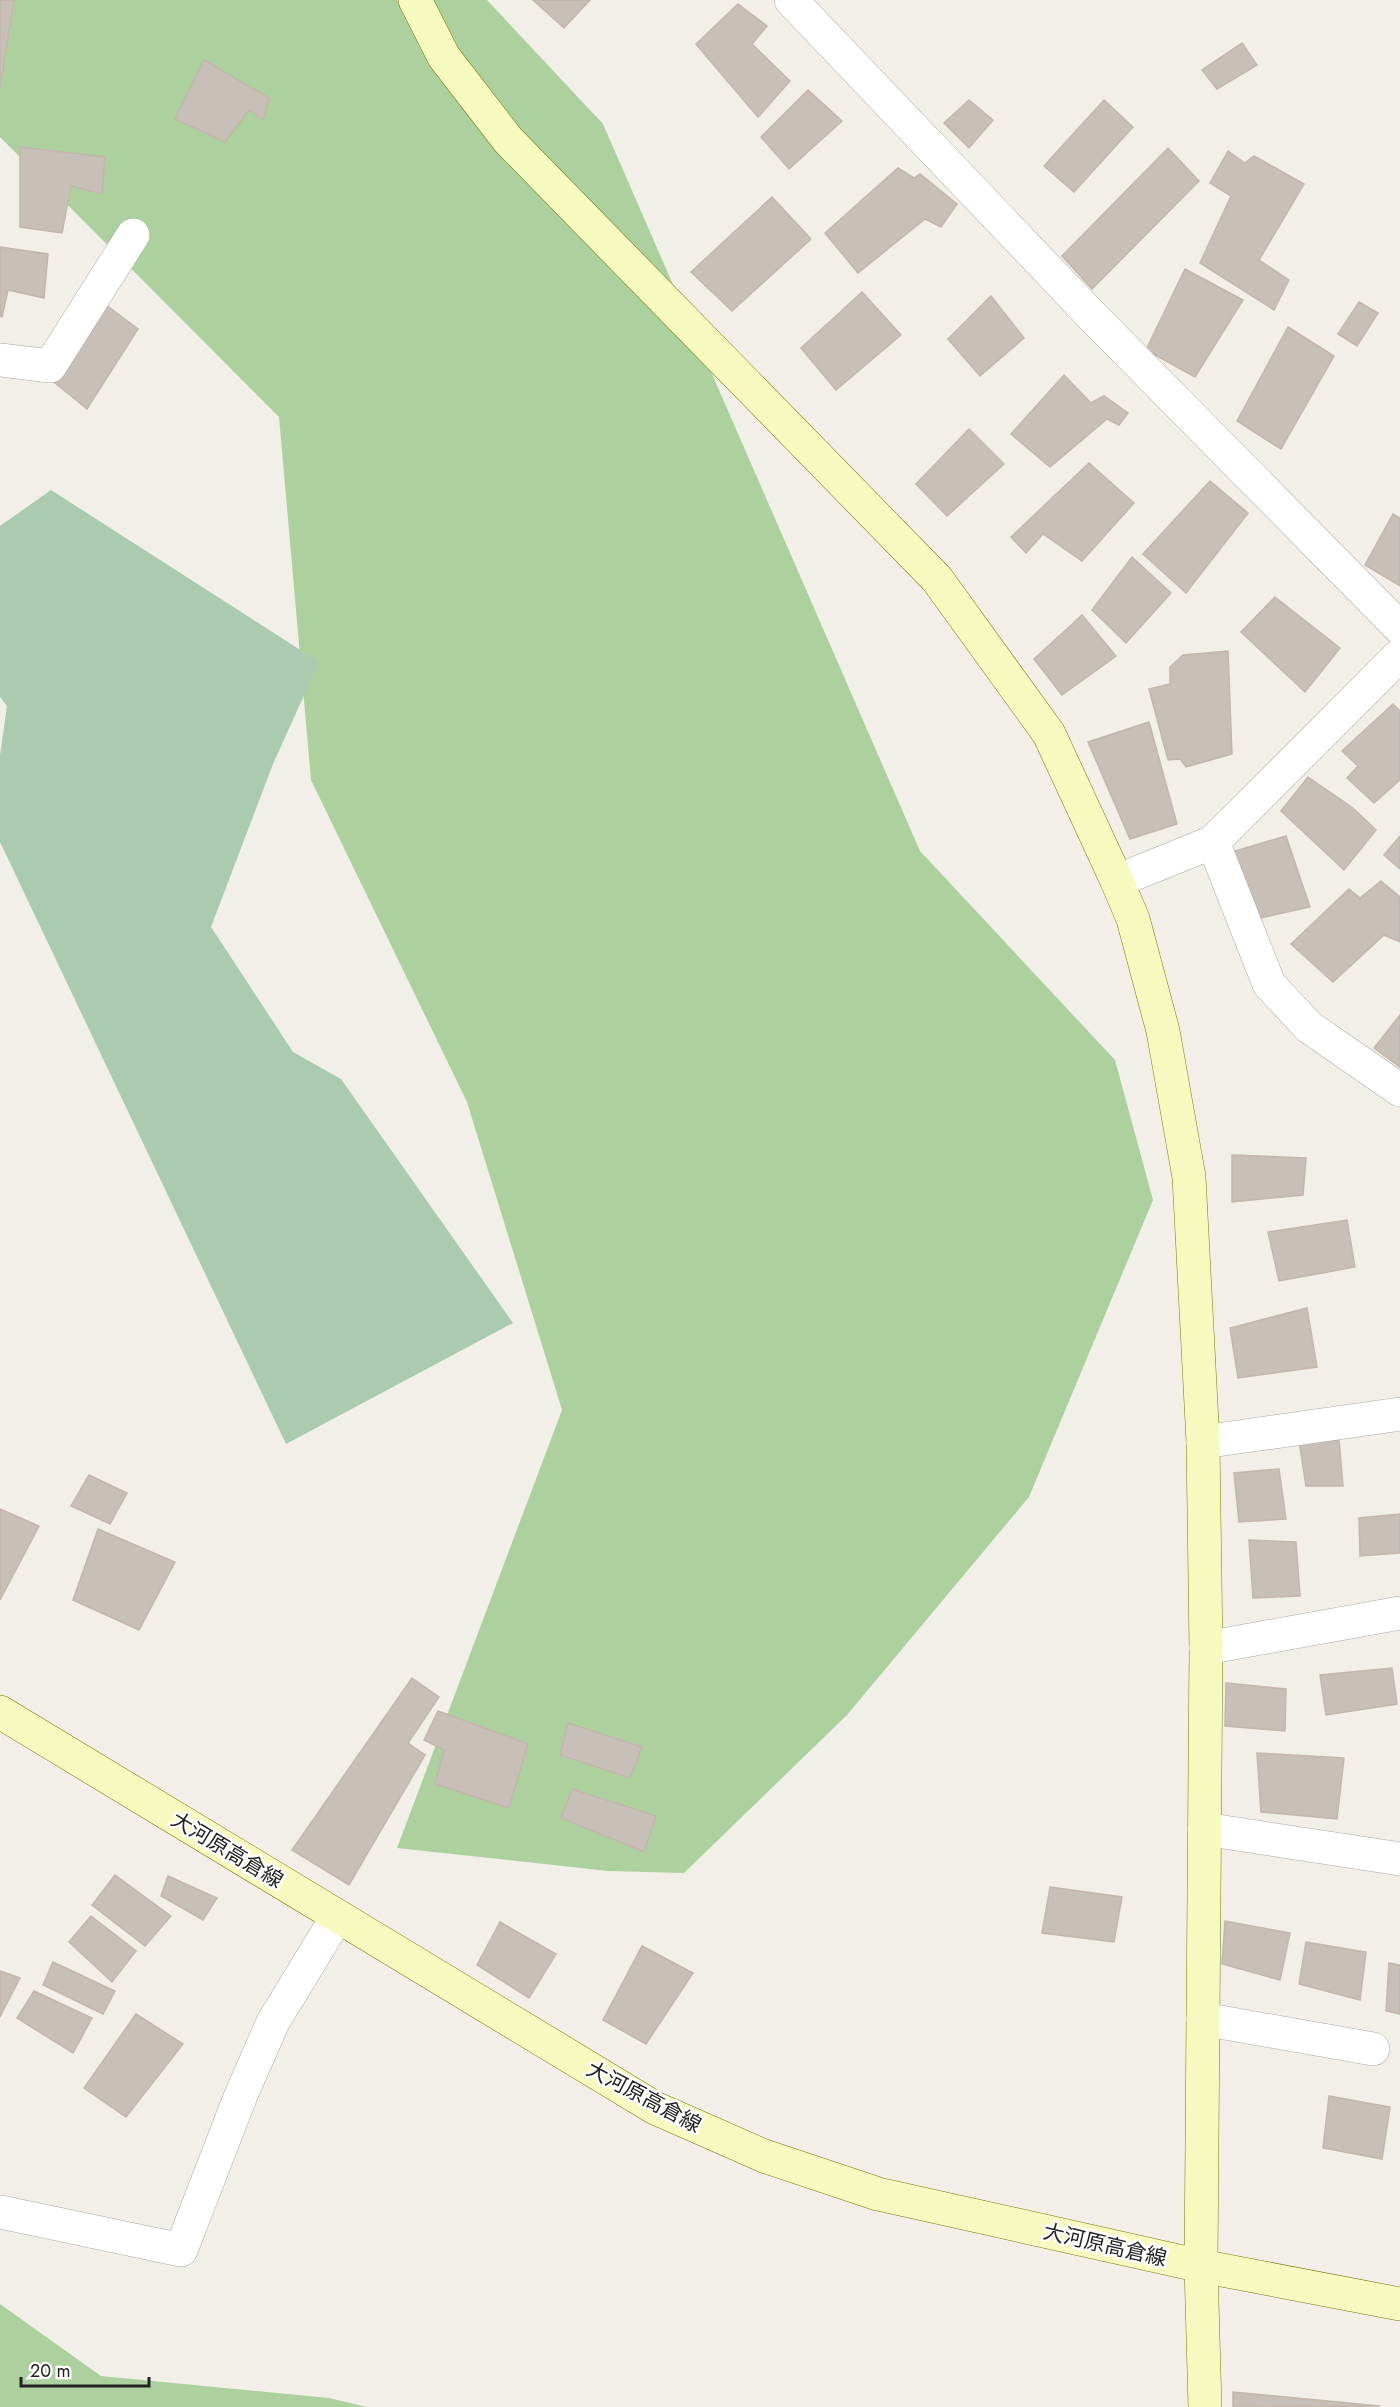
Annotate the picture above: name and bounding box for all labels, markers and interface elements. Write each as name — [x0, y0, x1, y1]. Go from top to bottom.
street label: 大河原高倉線 — [165, 1805, 289, 1895]
street label: 大河原高倉線 — [581, 2054, 707, 2140]
street label: 大河原高倉線 — [1040, 2216, 1170, 2274]
scale bar — [21, 2350, 148, 2388]
text: 20 m — [30, 2358, 70, 2384]

